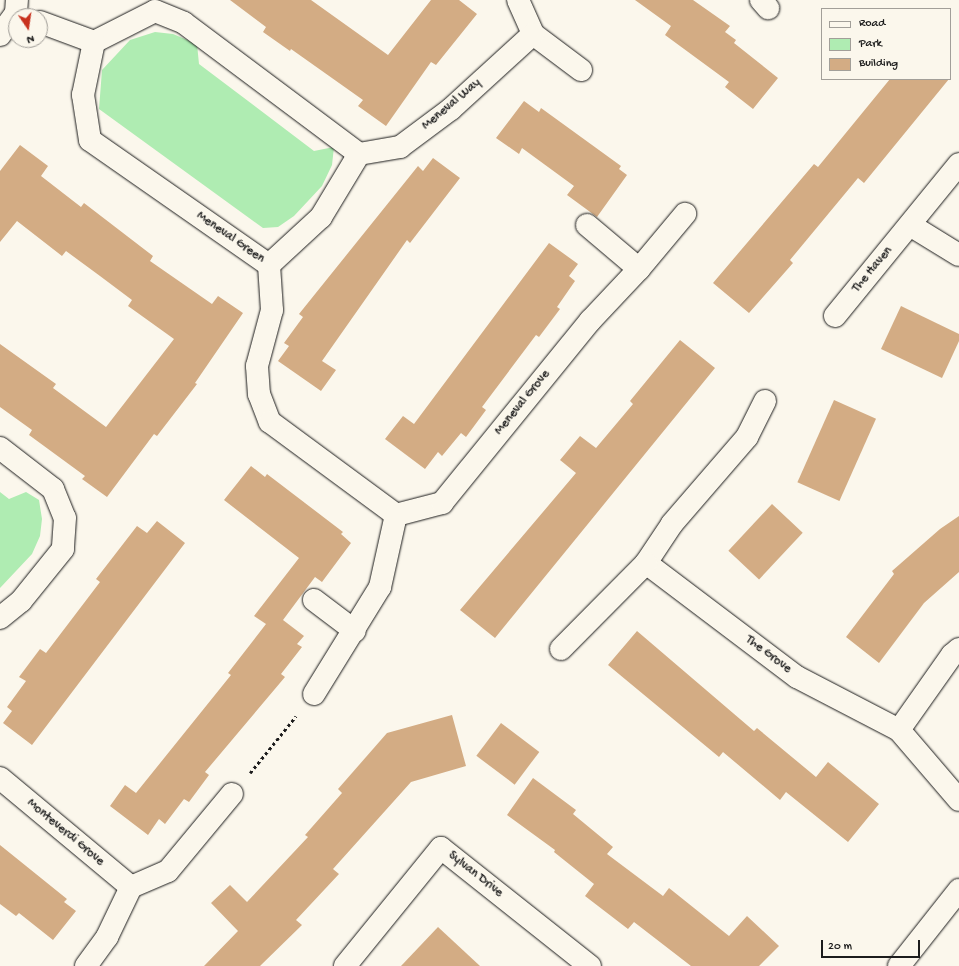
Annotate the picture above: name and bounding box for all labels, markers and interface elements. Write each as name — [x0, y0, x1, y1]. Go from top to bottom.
north arrow — [8, 8, 48, 48]
legend — [821, 8, 951, 80]
text: Road — [859, 17, 885, 31]
text: N — [26, 32, 35, 45]
text: Park — [859, 37, 882, 51]
text: Building — [859, 57, 898, 71]
street label: Meneval Way — [419, 76, 485, 134]
street label: Meneval Green — [193, 209, 267, 267]
street label: The Haven — [849, 244, 897, 296]
street label: Meneval Grove — [492, 367, 554, 439]
street label: The Grove — [742, 633, 794, 677]
street label: Monteverdi Grove — [23, 796, 107, 870]
street label: Sylvan Drive — [444, 849, 506, 901]
scale bar — [823, 932, 922, 958]
text: 20 m — [828, 940, 852, 954]

